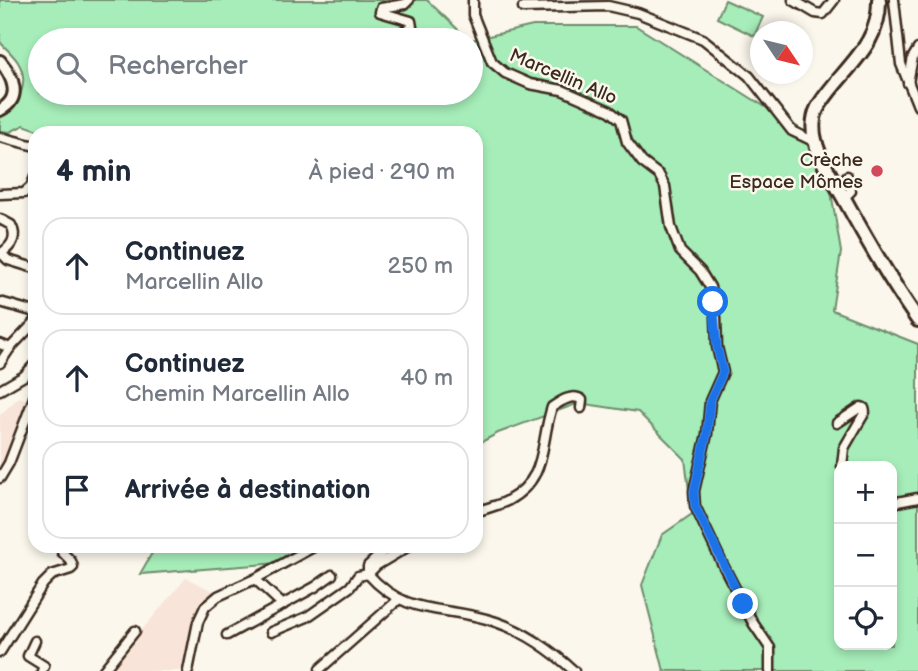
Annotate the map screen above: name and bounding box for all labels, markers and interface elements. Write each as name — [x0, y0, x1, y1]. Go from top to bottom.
north arrow — [750, 21, 813, 84]
search box — [28, 28, 483, 105]
street label: Marcellin Allo — [506, 44, 620, 110]
icon: search — [52, 48, 90, 86]
text: Rechercher — [108, 51, 247, 82]
place label: Crèche Espace Mômes — [729, 149, 863, 194]
text: 4 min — [56, 154, 131, 190]
text: À pied · 290 m — [309, 158, 455, 186]
marker: Crèche Espace Mômes — [869, 163, 885, 179]
text: Continuez — [125, 237, 245, 268]
icon: ahead — [58, 247, 96, 285]
text: 250 m — [387, 252, 453, 280]
text: Marcellin Allo — [125, 268, 264, 296]
route start — [697, 286, 728, 317]
text: Continuez — [125, 349, 245, 380]
icon: ahead — [58, 359, 96, 397]
text: 40 m — [400, 364, 453, 392]
text: Chemin Marcellin Allo — [125, 380, 350, 408]
map controls — [834, 461, 897, 650]
button: + — [834, 461, 897, 524]
icon: arrive — [58, 471, 96, 509]
text: Arrivée à destination — [125, 475, 371, 506]
button: − — [834, 524, 897, 587]
button: locate — [834, 587, 897, 650]
route end — [727, 588, 758, 619]

